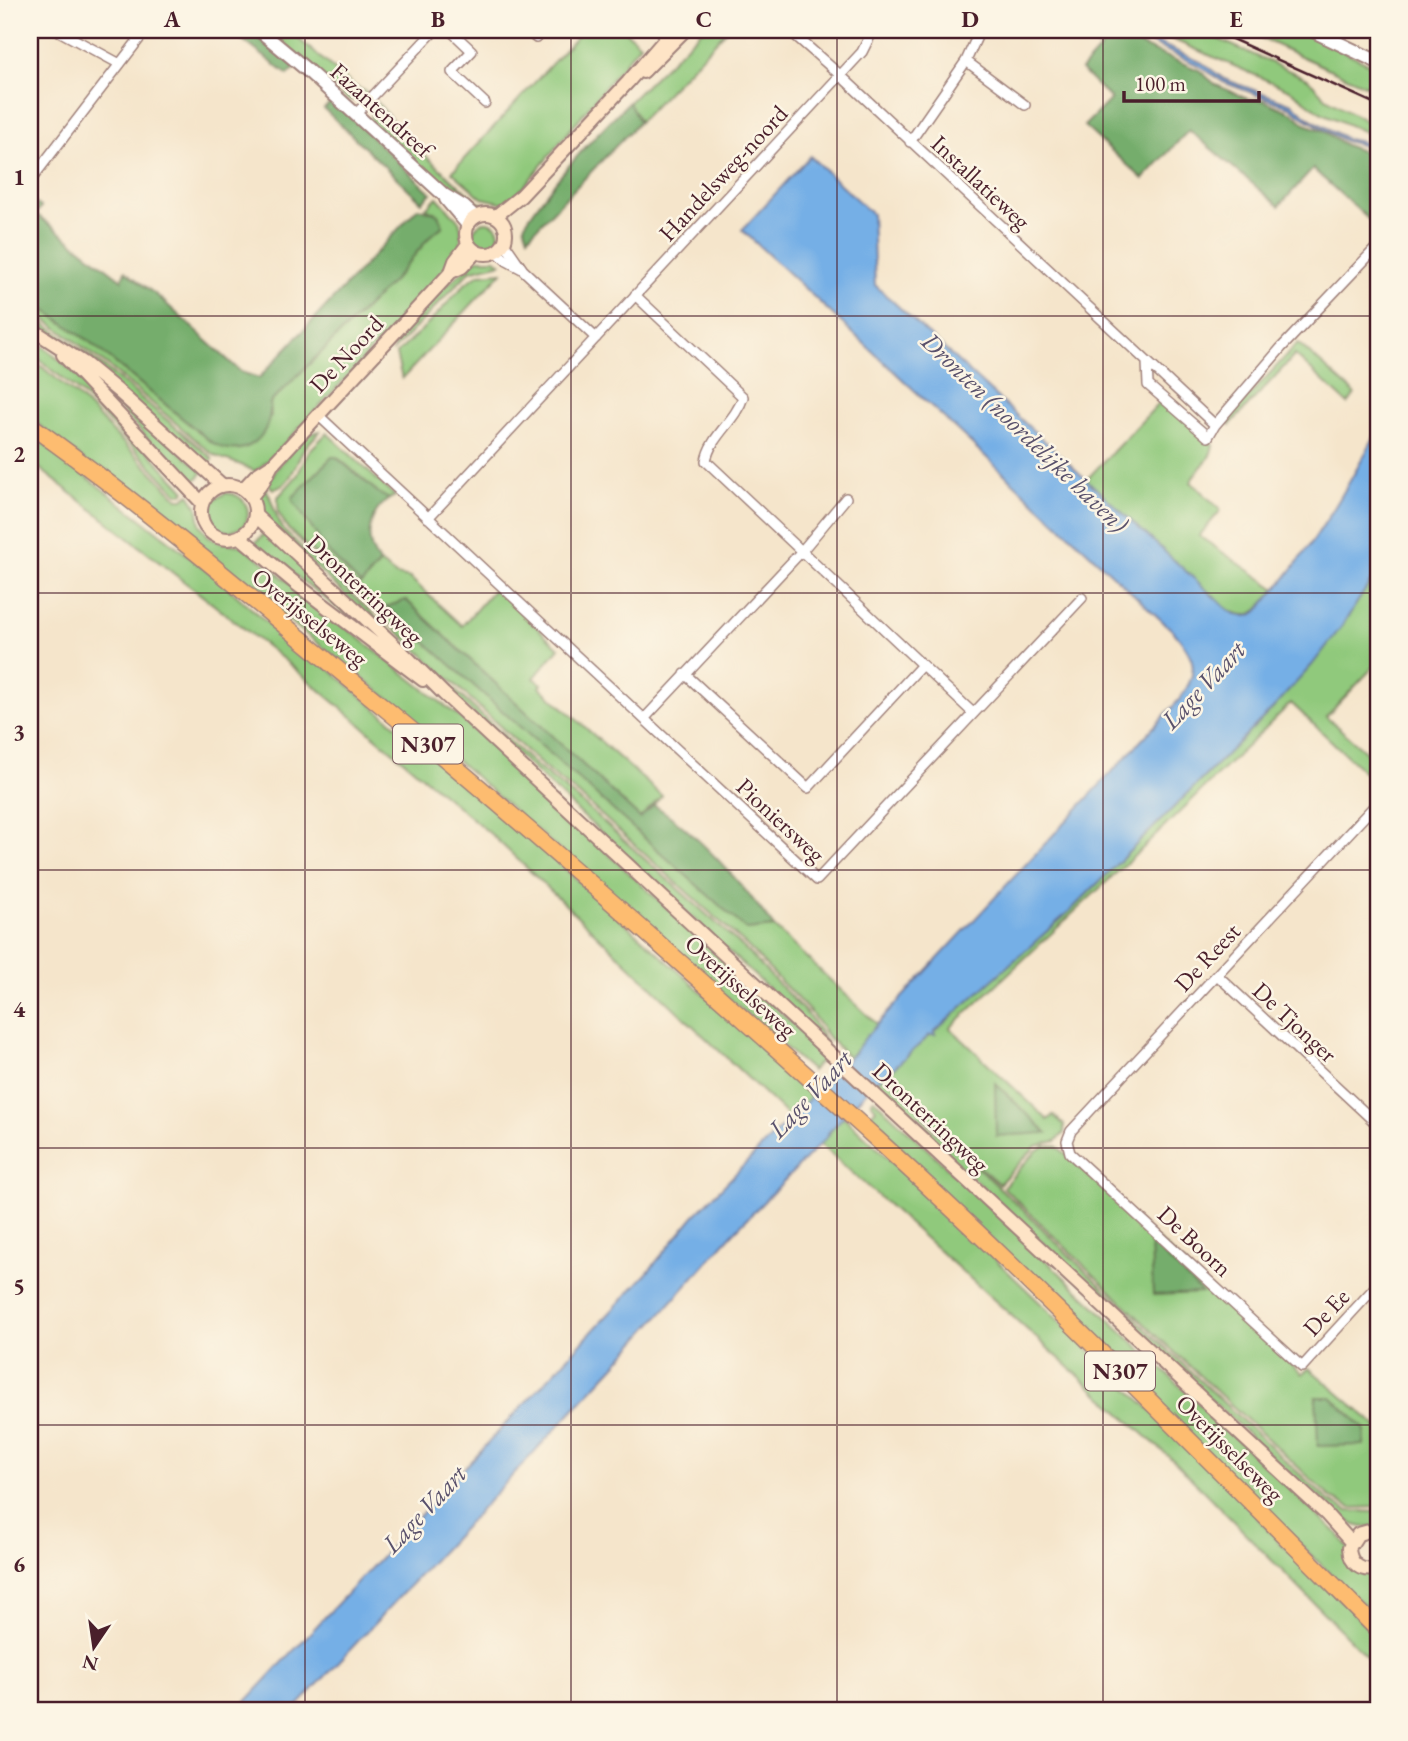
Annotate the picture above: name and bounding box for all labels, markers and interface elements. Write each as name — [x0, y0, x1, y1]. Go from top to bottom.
text: A — [163, 4, 181, 34]
text: B — [431, 4, 445, 34]
text: C — [696, 4, 712, 34]
text: D — [961, 4, 979, 34]
text: E — [1229, 4, 1243, 34]
street label: Fazantendreef — [324, 56, 442, 167]
scale bar — [1124, 60, 1259, 104]
text: 100 m — [1135, 70, 1186, 97]
street label: Handelsweg-noord — [652, 98, 795, 248]
street label: Installatieweg — [925, 128, 1038, 236]
text: 1 — [13, 162, 25, 192]
street label: De Noord — [302, 308, 390, 399]
water label: Dronten (noordelijke haven) — [913, 323, 1136, 540]
text: 2 — [13, 439, 25, 469]
street label: Dronterringweg — [300, 527, 430, 651]
street label: Overijsselseweg — [246, 561, 375, 674]
water label: Lage Vaart — [1153, 632, 1254, 737]
text: 3 — [13, 717, 25, 747]
road number: N307 — [393, 724, 463, 764]
street label: Pioniersweg — [730, 771, 832, 869]
street label: De Reest — [1167, 916, 1247, 998]
street label: Overijsselseweg — [679, 928, 804, 1045]
street label: De Tjonger — [1246, 975, 1344, 1069]
text: 4 — [13, 994, 26, 1024]
water label: Lage Vaart — [760, 1041, 861, 1146]
street label: Dronterringweg — [866, 1055, 996, 1179]
street label: De Boorn — [1151, 1199, 1239, 1284]
text: 5 — [13, 1271, 25, 1301]
street label: De Ee — [1296, 1281, 1356, 1343]
road number: N307 — [1085, 1352, 1155, 1390]
street label: Overijsselseweg — [1169, 1387, 1291, 1509]
water label: Lage Vaart — [374, 1456, 475, 1561]
text: 6 — [13, 1549, 25, 1579]
north arrow — [60, 1612, 130, 1682]
text: N — [79, 1649, 101, 1677]

